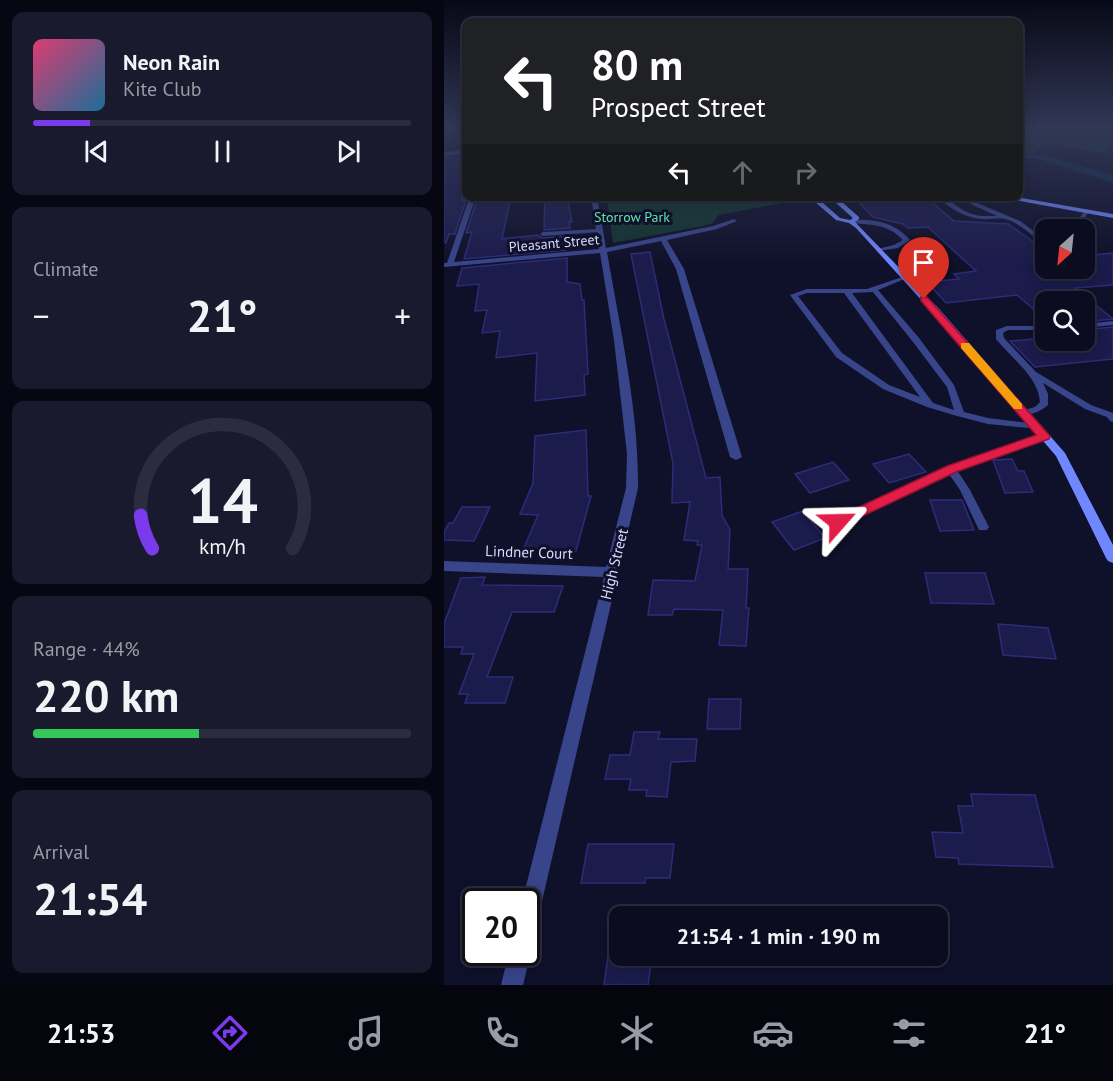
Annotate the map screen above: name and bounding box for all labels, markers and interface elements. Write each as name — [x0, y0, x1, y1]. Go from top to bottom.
text: 80 m — [591, 37, 683, 92]
icon: left — [492, 42, 570, 120]
text: Neon Rain — [123, 48, 220, 76]
text: Kite Club — [123, 76, 201, 102]
text: Prospect Street — [591, 90, 766, 124]
icon: previous — [80, 135, 113, 168]
icon: pause — [206, 135, 239, 168]
icon: next — [332, 135, 365, 168]
icon: left — [663, 156, 696, 189]
icon: ahead — [726, 156, 759, 189]
icon: right — [789, 156, 822, 189]
park label: Storrow Park — [594, 208, 670, 226]
north arrow — [1035, 219, 1095, 279]
map controls — [1035, 219, 1095, 351]
street label: Pleasant Street — [508, 230, 600, 256]
pin — [898, 237, 949, 299]
icon: arrive — [907, 246, 940, 279]
text: Climate — [33, 256, 99, 282]
text: 21° — [187, 286, 257, 344]
button: search — [1035, 291, 1095, 351]
text: − — [33, 294, 50, 337]
text: + — [394, 294, 411, 337]
text: 14 — [187, 460, 257, 541]
position arrow — [806, 490, 870, 554]
street label: High Street — [596, 526, 632, 602]
text: km/h — [198, 533, 245, 561]
street label: Lindner Court — [485, 541, 573, 563]
text: Range · 44% — [33, 636, 140, 662]
text: 220 km — [33, 666, 179, 724]
text: Arrival — [33, 839, 89, 865]
text: 21:54 — [33, 869, 147, 927]
speed limit sign: 20 — [462, 888, 540, 966]
text: 21:54 · 1 min · 190 m — [677, 922, 880, 950]
icon: directions — [209, 1012, 251, 1054]
icon: music — [345, 1012, 387, 1054]
icon: phone — [481, 1012, 523, 1054]
icon: climate — [616, 1012, 658, 1054]
icon: car — [752, 1012, 794, 1054]
icon: filters — [888, 1012, 930, 1054]
text: 21:53 — [47, 1016, 115, 1050]
text: 21° — [1024, 1016, 1066, 1050]

